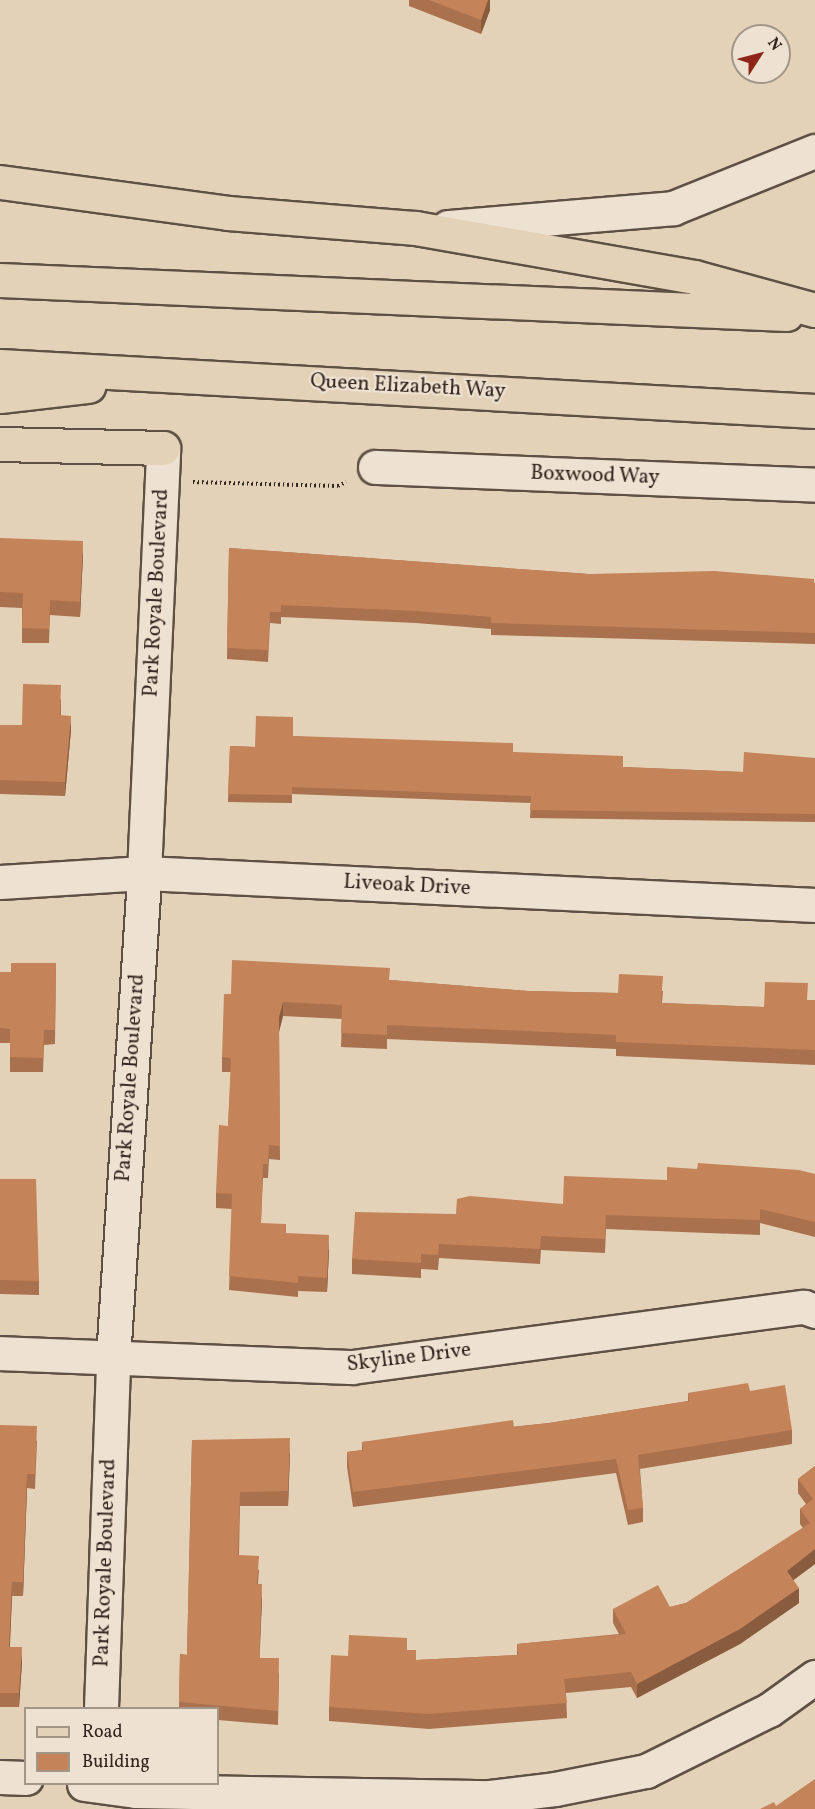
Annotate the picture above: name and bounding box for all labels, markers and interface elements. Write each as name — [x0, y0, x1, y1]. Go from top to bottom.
north arrow — [731, 24, 791, 84]
text: N — [762, 33, 786, 56]
street label: Queen Elizabeth Way — [309, 369, 507, 405]
street label: Boxwood Way — [530, 461, 660, 491]
street label: Park Royale Boulevard — [139, 488, 175, 698]
street label: Liveoak Drive — [343, 870, 471, 902]
street label: Park Royale Boulevard — [111, 973, 151, 1183]
street label: Skyline Drive — [345, 1338, 473, 1378]
street label: Park Royale Boulevard — [90, 1458, 122, 1668]
legend — [24, 1707, 219, 1785]
text: Road — [82, 1720, 123, 1745]
text: Building — [82, 1750, 150, 1775]

